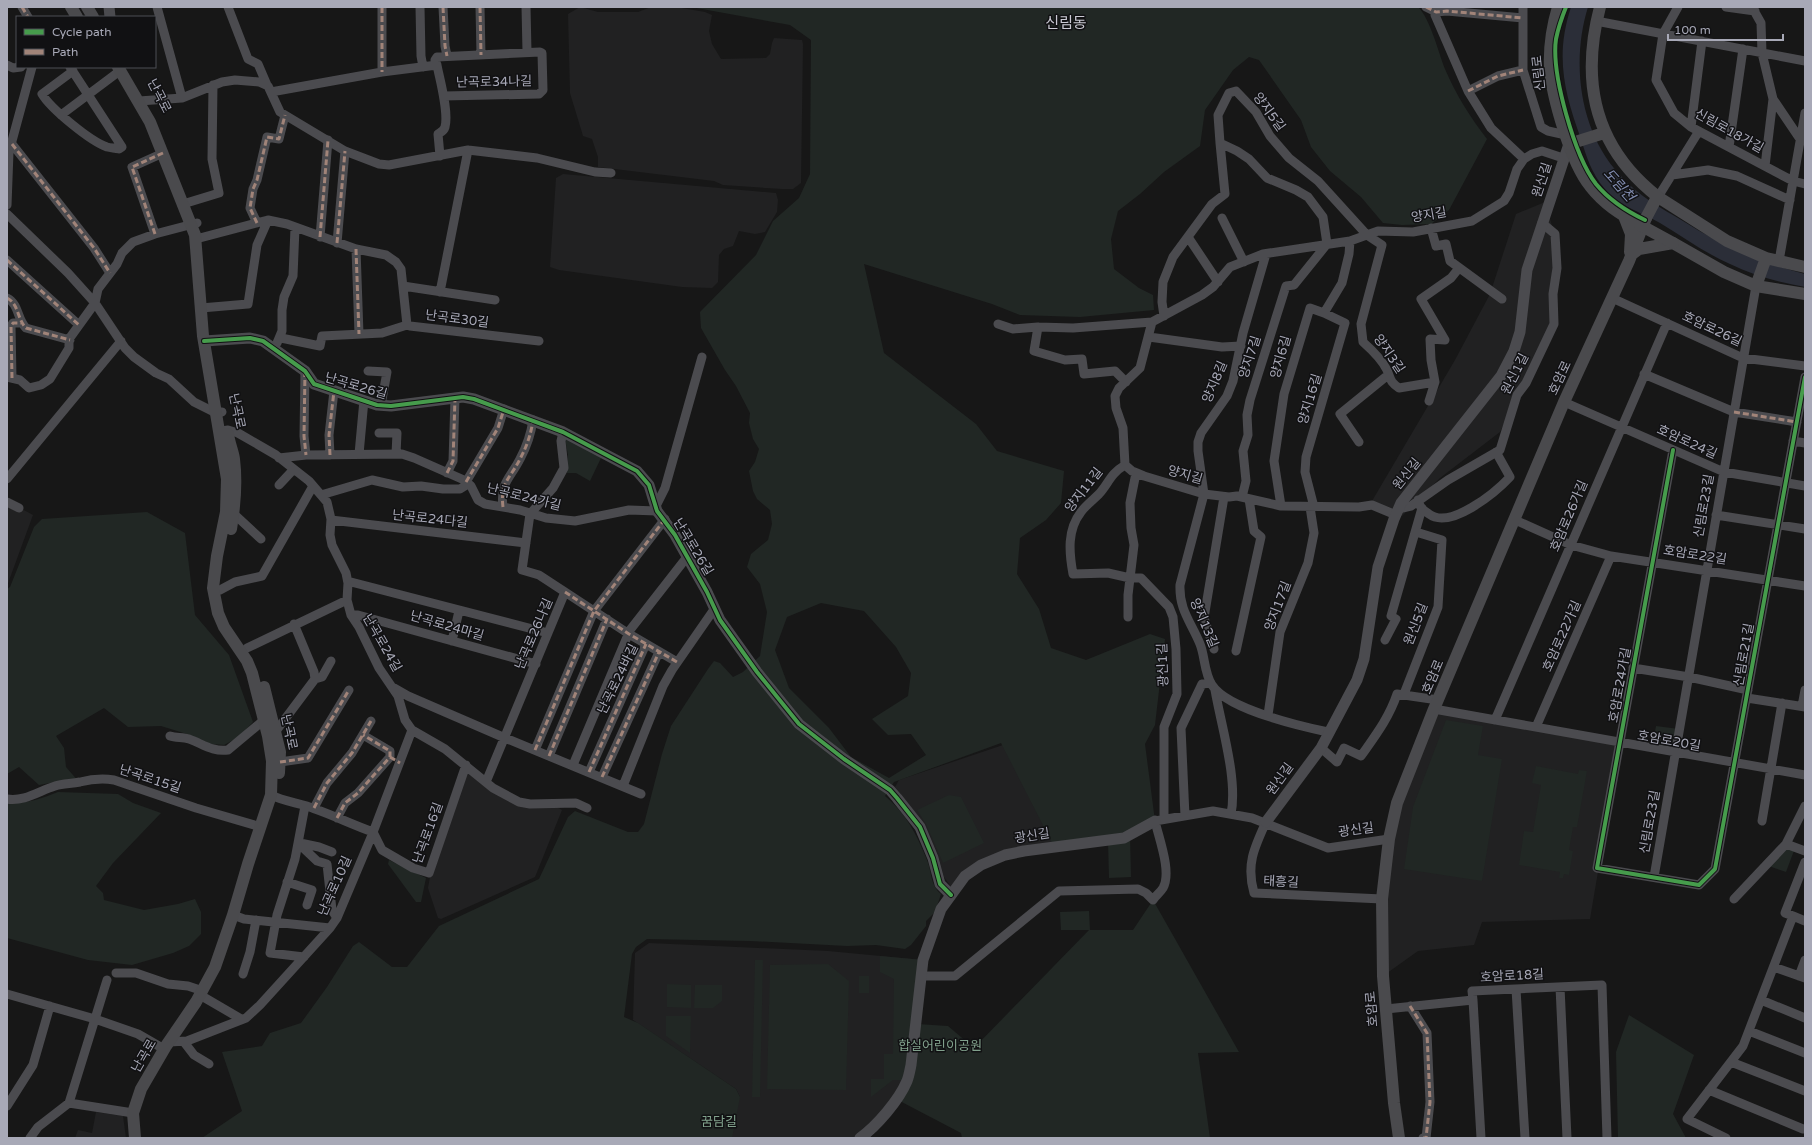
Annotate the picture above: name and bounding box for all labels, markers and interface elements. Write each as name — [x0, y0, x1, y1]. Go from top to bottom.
district label: 신림동 — [1045, 14, 1087, 32]
legend — [16, 16, 156, 68]
scale bar — [1668, 16, 1783, 42]
text: 100 m — [1674, 23, 1711, 37]
text: Cycle path — [52, 25, 111, 39]
text: Path — [52, 45, 78, 59]
street label: 신림로 — [1529, 54, 1549, 92]
street label: 난곡로34나길 — [456, 73, 532, 91]
street label: 난곡로 — [144, 76, 174, 116]
street label: 양지5길 — [1250, 89, 1288, 135]
street label: 신림로18가길 — [1692, 106, 1766, 156]
street label: 원신길 — [1529, 160, 1555, 200]
water label: 도림천 — [1600, 165, 1639, 206]
street label: 양지길 — [1410, 204, 1448, 226]
street label: 난곡로30길 — [424, 307, 490, 331]
street label: 호암로26길 — [1680, 308, 1744, 350]
street label: 양지3길 — [1370, 331, 1408, 377]
street label: 양지7길 — [1236, 334, 1264, 380]
street label: 양지6길 — [1267, 334, 1295, 380]
street label: 원신1길 — [1498, 351, 1532, 397]
street label: 호암로 — [1545, 358, 1575, 398]
street label: 양지8길 — [1199, 359, 1231, 405]
street label: 난곡로26길 — [323, 369, 389, 403]
street label: 양지16길 — [1295, 372, 1325, 426]
street label: 난곡로 — [225, 392, 249, 430]
street label: 호암로24길 — [1654, 422, 1720, 462]
street label: 원신길 — [1389, 455, 1425, 493]
street label: 양지길 — [1166, 462, 1204, 488]
street label: 양지11길 — [1062, 465, 1106, 515]
street label: 신림로23길 — [1691, 473, 1717, 539]
street label: 호암로26가길 — [1547, 478, 1591, 554]
street label: 난곡로24가길 — [485, 480, 563, 514]
street label: 난곡로24다길 — [391, 507, 469, 531]
street label: 난곡로26길 — [670, 515, 716, 579]
street label: 호암로22길 — [1662, 542, 1728, 568]
street label: 양지17길 — [1261, 579, 1295, 633]
street label: 난곡로26나길 — [512, 596, 556, 672]
street label: 양지13길 — [1186, 596, 1222, 650]
street label: 호암로22가길 — [1539, 598, 1585, 674]
street label: 원신5길 — [1401, 601, 1431, 647]
street label: 난곡로24마길 — [408, 608, 486, 644]
street label: 난곡로24길 — [359, 611, 405, 675]
street label: 신림로21길 — [1731, 622, 1757, 688]
street label: 난곡로24바길 — [594, 641, 642, 717]
street label: 광신1길 — [1154, 643, 1172, 687]
street label: 호암로24가길 — [1606, 646, 1634, 724]
street label: 호암로 — [1419, 657, 1447, 697]
street label: 난곡로 — [277, 713, 301, 751]
street label: 호암로20길 — [1636, 728, 1702, 754]
street label: 원신길 — [1263, 760, 1297, 798]
street label: 난곡로15길 — [117, 761, 183, 797]
street label: 신림로23길 — [1637, 789, 1663, 855]
street label: 난곡로16길 — [410, 800, 446, 866]
street label: 광신길 — [1337, 820, 1375, 840]
street label: 광신길 — [1013, 825, 1051, 847]
street label: 난곡로10길 — [315, 853, 355, 919]
street label: 태흥길 — [1263, 873, 1299, 891]
street label: 호암로18길 — [1480, 966, 1544, 986]
street label: 호암로 — [1362, 990, 1382, 1028]
street label: 난곡로 — [128, 1036, 160, 1076]
park label: 합실어린이공원 — [898, 1038, 982, 1054]
park label: 꿈담길 — [701, 1114, 737, 1130]

